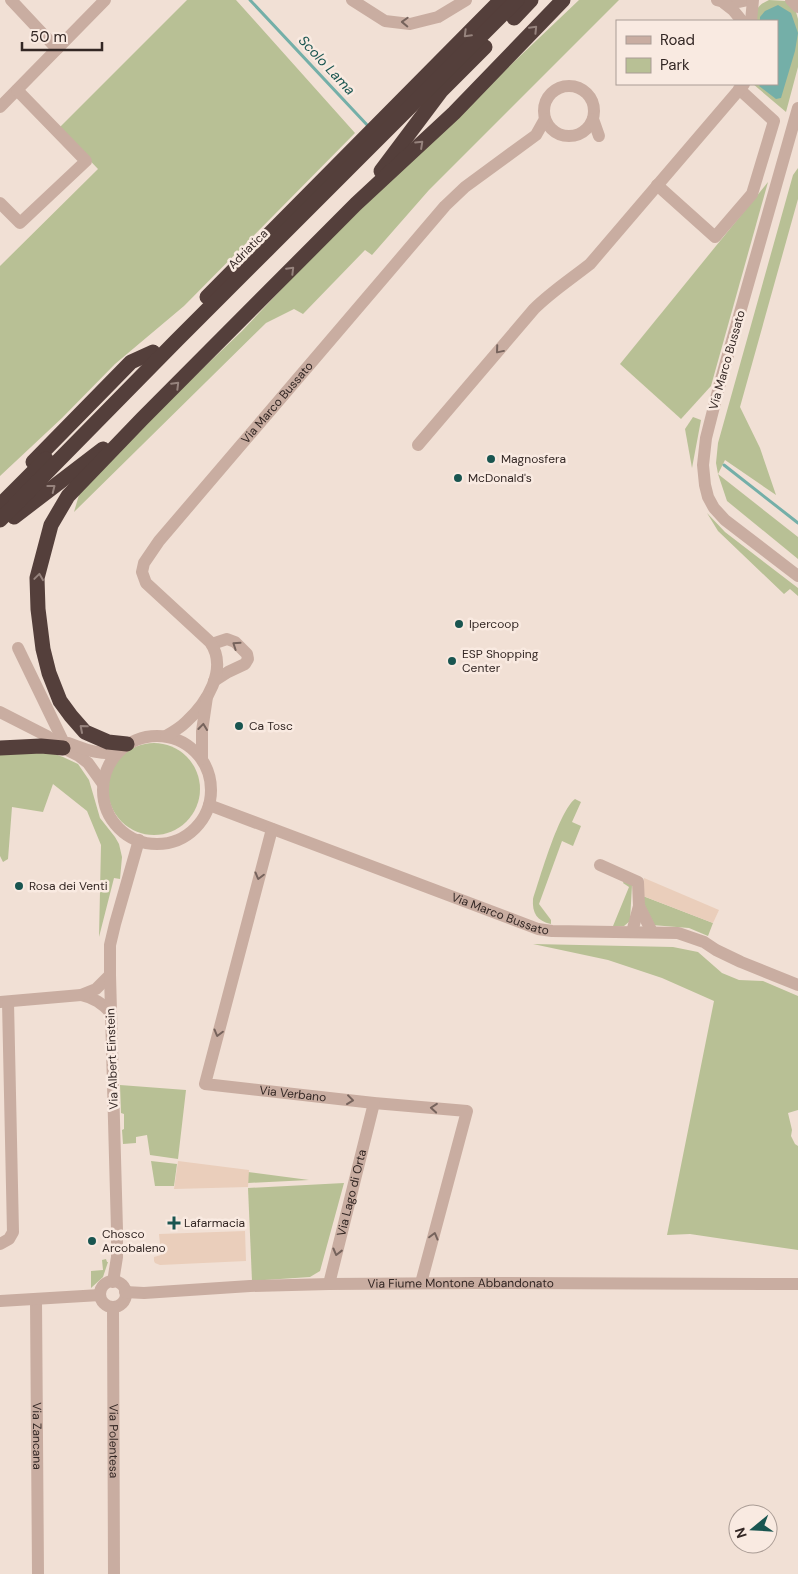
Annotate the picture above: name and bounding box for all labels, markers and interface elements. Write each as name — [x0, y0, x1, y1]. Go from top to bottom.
one-way arrow — [400, 17, 408, 28]
scale bar — [22, 20, 102, 52]
legend — [616, 20, 778, 85]
one-way arrow — [528, 25, 537, 34]
text: 50 m — [30, 27, 67, 47]
one-way arrow — [464, 29, 473, 38]
text: Road — [660, 30, 695, 50]
water label: Scolo Lama — [295, 31, 359, 99]
text: Park — [660, 55, 690, 75]
one-way arrow — [414, 141, 423, 150]
street label: Adriatica — [225, 226, 271, 272]
one-way arrow — [285, 266, 294, 275]
street label: Via Marco Bussato — [705, 308, 749, 412]
one-way arrow — [496, 344, 505, 353]
street label: Via Marco Bussato — [238, 358, 317, 447]
one-way arrow — [170, 381, 179, 390]
place label: Magnosfera — [501, 451, 566, 467]
marker: Magnosfera — [485, 453, 497, 465]
place label: McDonald's — [468, 470, 532, 486]
marker: McDonald's — [452, 472, 464, 484]
one-way arrow — [46, 485, 55, 493]
one-way arrow — [33, 573, 43, 582]
place label: Ipercoop — [469, 616, 519, 632]
marker: Ipercoop — [453, 618, 465, 630]
one-way arrow — [232, 641, 241, 651]
place label: ESP Shopping Center — [462, 646, 539, 676]
marker: ESP Shopping Center — [446, 655, 458, 667]
place label: Ca Tosc — [249, 718, 293, 734]
marker: Ca Tosc — [233, 720, 245, 732]
one-way arrow — [197, 723, 208, 731]
one-way arrow — [79, 724, 88, 733]
one-way arrow — [255, 871, 265, 880]
place label: Rosa dei Venti — [29, 878, 108, 894]
marker: Rosa dei Venti — [13, 880, 25, 892]
street label: Via Marco Bussato — [449, 889, 550, 938]
street label: Via Albert Einstein — [102, 1008, 122, 1110]
one-way arrow — [213, 1029, 224, 1038]
street label: Via Verbano — [258, 1082, 327, 1106]
one-way arrow — [346, 1094, 354, 1105]
one-way arrow — [429, 1103, 437, 1114]
street label: Via Lago di Orta — [333, 1148, 370, 1238]
place label: Lafarmacia — [184, 1215, 245, 1231]
marker: Lafarmacia — [168, 1217, 180, 1229]
place label: Chosco Arcobaleno — [102, 1226, 166, 1256]
one-way arrow — [428, 1233, 438, 1241]
marker: Chosco Arcobaleno — [86, 1235, 98, 1247]
one-way arrow — [332, 1248, 342, 1256]
street label: Via Fiume Montone Abbandonato — [368, 1275, 554, 1292]
street label: Via Zancana — [29, 1402, 45, 1470]
street label: Via Polentesa — [105, 1404, 122, 1478]
north arrow — [728, 1504, 778, 1554]
text: N — [730, 1525, 751, 1541]

